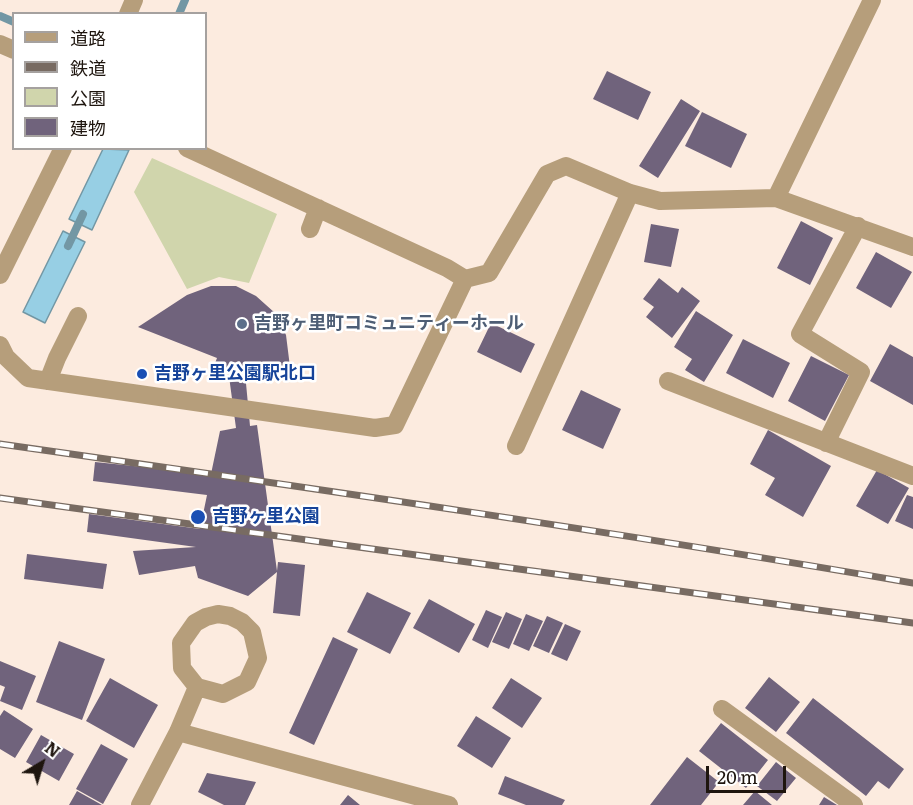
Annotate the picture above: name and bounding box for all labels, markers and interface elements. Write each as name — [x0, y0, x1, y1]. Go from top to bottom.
legend — [12, 12, 207, 150]
text: 道路 — [70, 24, 106, 51]
text: 鉄道 — [70, 54, 106, 81]
text: 公園 — [70, 84, 106, 111]
text: 建物 — [70, 114, 106, 141]
place label: 吉野ヶ里町コミュニティーホール — [254, 313, 524, 335]
marker: 吉野ヶ里町コミュニティーホール — [235, 317, 249, 331]
place label: 吉野ヶ里公園駅北口 — [154, 363, 316, 385]
marker: 吉野ヶ里公園駅北口 — [135, 367, 149, 381]
place label: 吉野ヶ里公園 — [212, 506, 320, 528]
marker: 吉野ヶ里公園 — [189, 508, 207, 526]
north arrow — [12, 733, 72, 793]
text: N — [40, 735, 66, 762]
scale bar — [709, 754, 788, 792]
text: 20 m — [717, 763, 758, 790]

